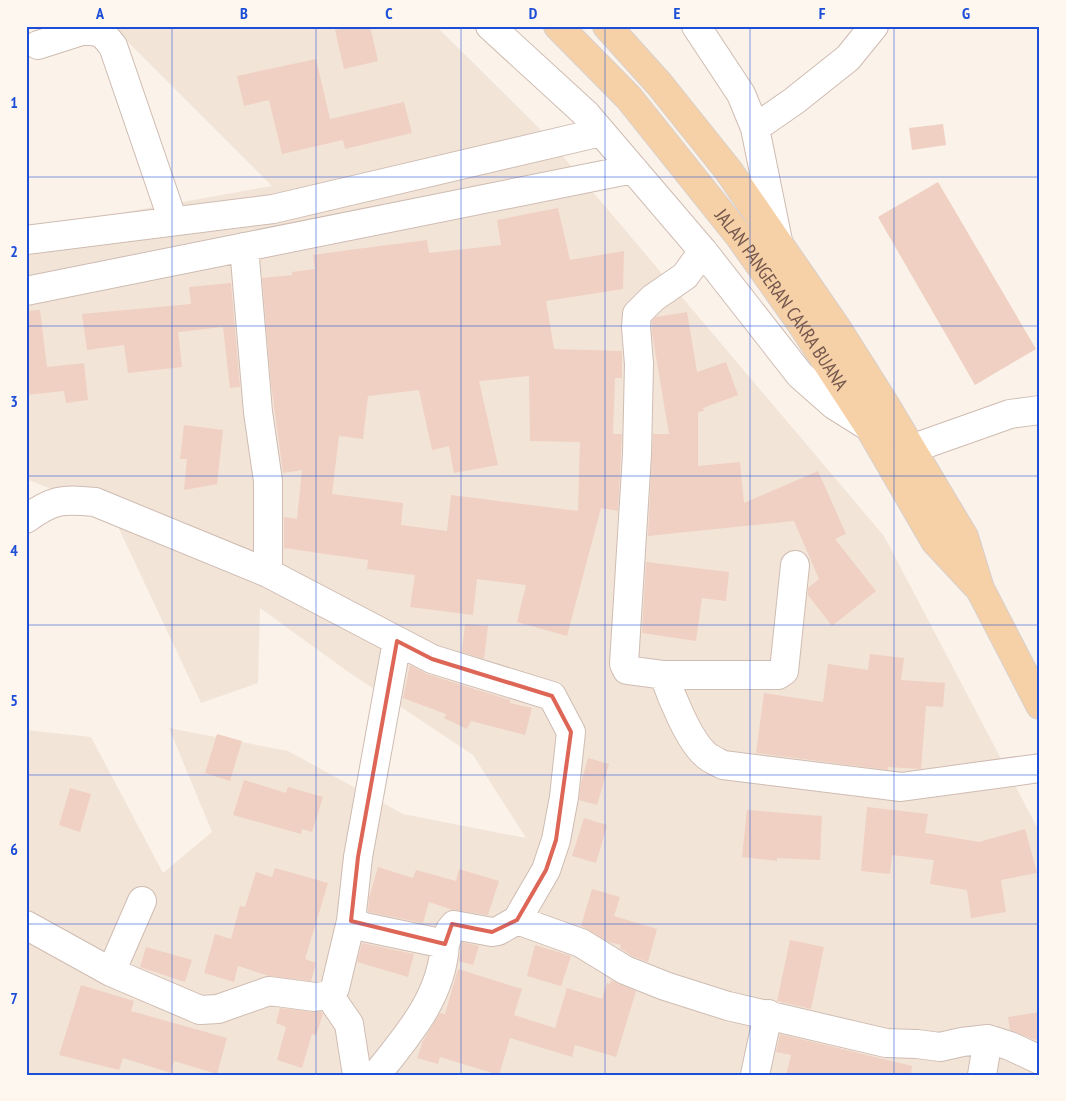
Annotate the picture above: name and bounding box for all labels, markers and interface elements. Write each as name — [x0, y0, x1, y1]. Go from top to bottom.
text: A — [95, 3, 105, 23]
text: B — [240, 3, 248, 23]
text: C — [385, 3, 393, 23]
text: D — [529, 3, 538, 23]
text: E — [674, 3, 681, 23]
text: F — [819, 3, 826, 23]
text: G — [962, 3, 970, 23]
text: 1 — [10, 92, 18, 112]
street label: JALAN PANGERAN CAKRA BUANA — [709, 203, 853, 394]
text: 2 — [10, 241, 18, 261]
text: 3 — [10, 391, 18, 411]
text: 4 — [10, 540, 18, 560]
text: 5 — [10, 690, 18, 710]
text: 6 — [10, 839, 18, 859]
text: 7 — [10, 988, 18, 1008]

